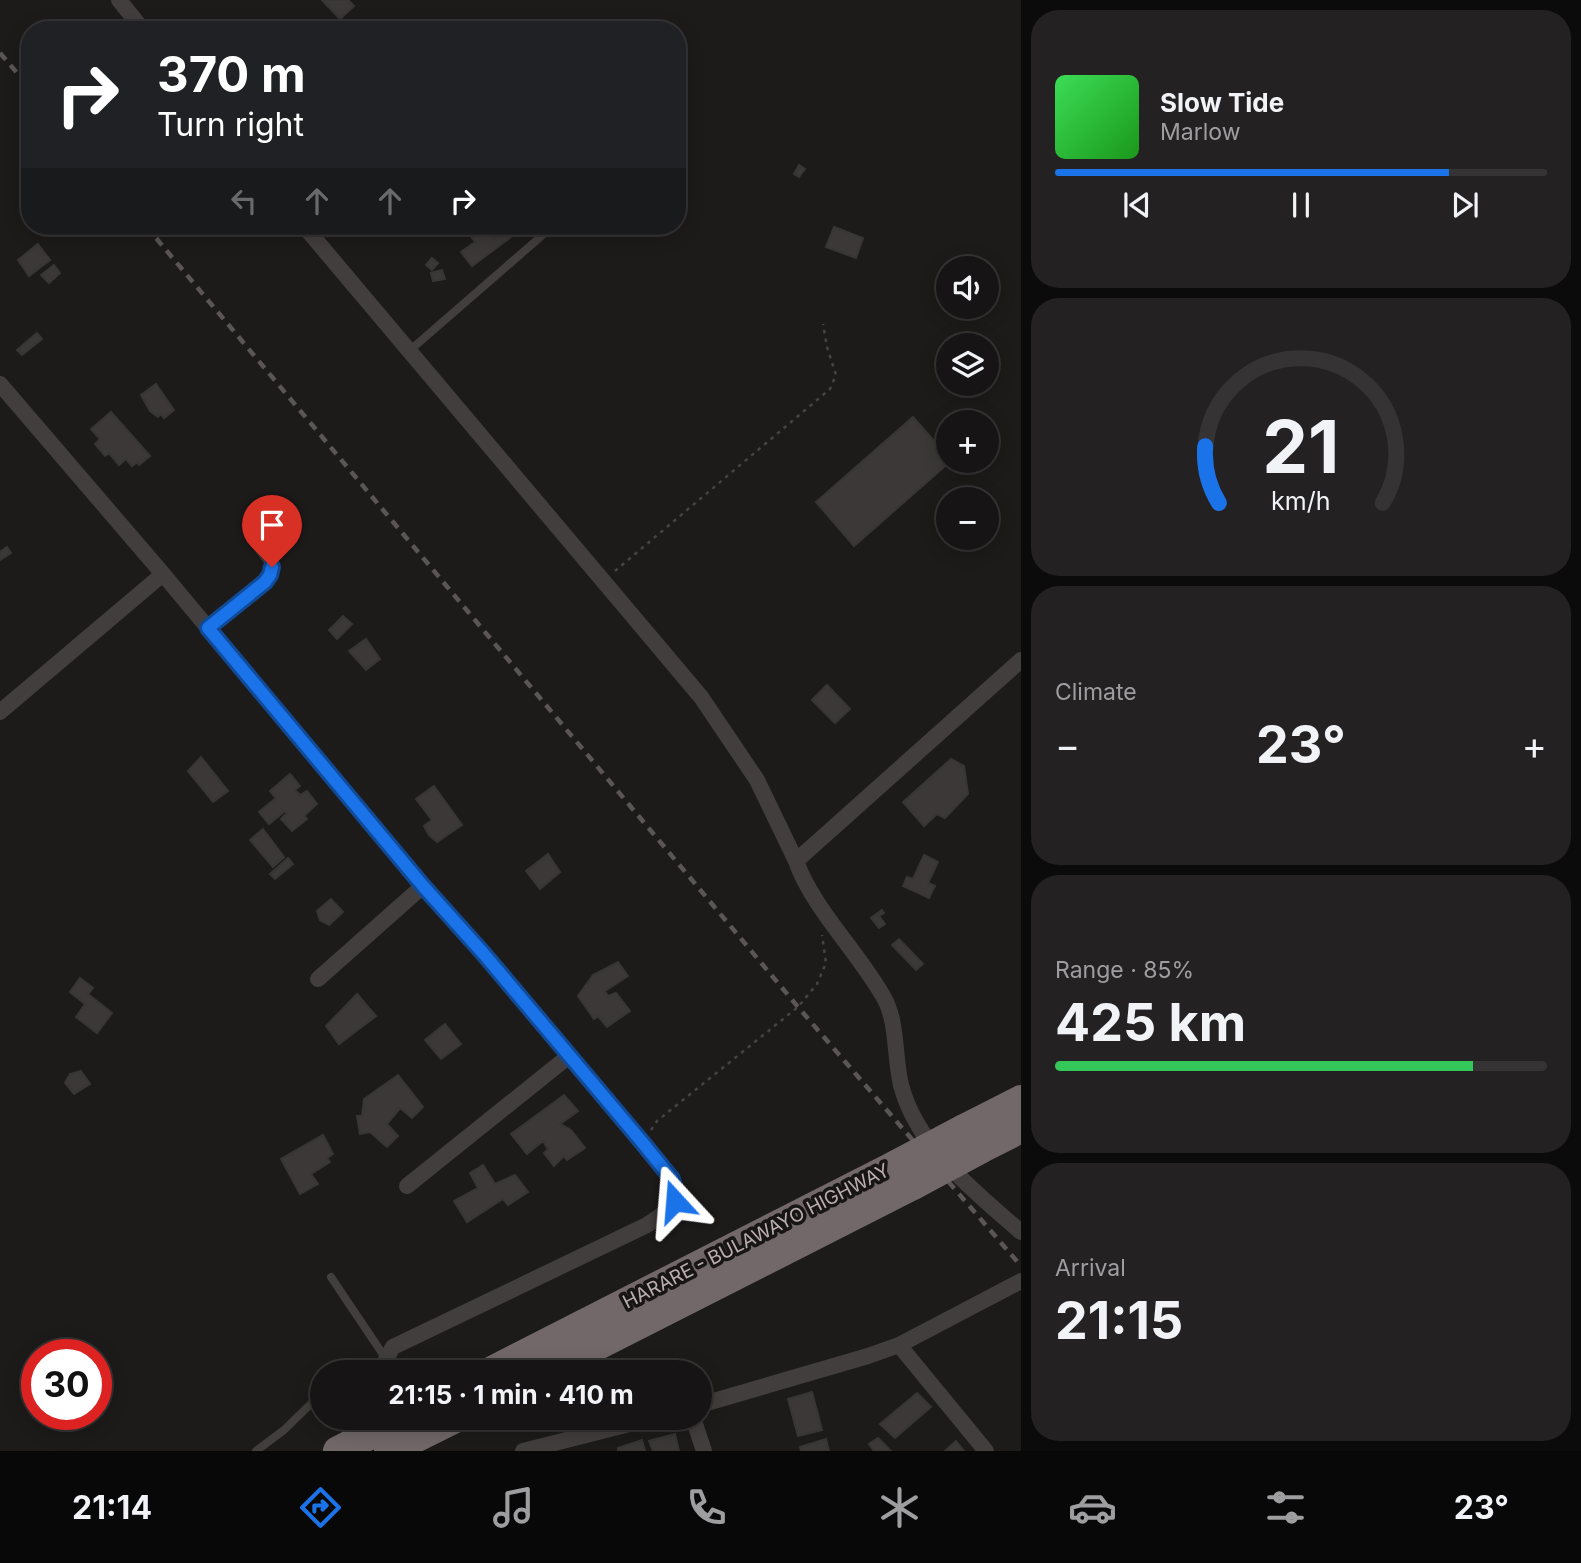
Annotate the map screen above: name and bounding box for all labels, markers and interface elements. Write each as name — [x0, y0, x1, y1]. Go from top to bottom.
text: 370 m — [157, 45, 306, 104]
icon: right — [42, 49, 133, 140]
text: Slow Tide — [1160, 87, 1284, 118]
text: Turn right — [157, 105, 304, 144]
text: Marlow — [1160, 118, 1240, 146]
icon: left — [225, 182, 263, 220]
icon: ahead — [298, 182, 336, 220]
icon: ahead — [371, 182, 409, 220]
icon: right — [444, 182, 482, 220]
icon: previous — [1118, 186, 1156, 224]
icon: pause — [1282, 186, 1320, 224]
icon: next — [1446, 186, 1484, 224]
map controls — [936, 256, 999, 550]
button: sound — [936, 256, 999, 319]
button: layers — [936, 333, 999, 396]
text: 21 — [1262, 403, 1340, 492]
button: + — [936, 410, 999, 473]
text: km/h — [1271, 486, 1331, 516]
button: − — [936, 487, 999, 550]
pin — [242, 495, 302, 567]
icon: arrive — [253, 506, 291, 544]
text: Climate — [1055, 678, 1137, 706]
text: 23° — [1256, 713, 1346, 776]
text: − — [1055, 722, 1080, 768]
text: + — [1522, 722, 1547, 768]
text: Range · 85% — [1055, 956, 1194, 984]
text: 425 km — [1055, 991, 1246, 1054]
street label: HARARE - BULAWAYO HIGHWAY — [619, 1158, 893, 1313]
position arrow — [638, 1164, 712, 1238]
text: Arrival — [1055, 1254, 1126, 1282]
text: 21:15 — [1055, 1289, 1183, 1352]
speed limit sign: 30 — [21, 1339, 112, 1430]
text: 21:15 · 1 min · 410 m — [388, 1379, 634, 1410]
icon: directions — [296, 1483, 345, 1532]
icon: music — [489, 1483, 538, 1532]
icon: phone — [682, 1483, 731, 1532]
icon: climate — [875, 1483, 924, 1532]
icon: car — [1068, 1483, 1117, 1532]
icon: filters — [1261, 1483, 1310, 1532]
text: 21:14 — [72, 1488, 152, 1527]
text: 23° — [1454, 1488, 1509, 1527]

